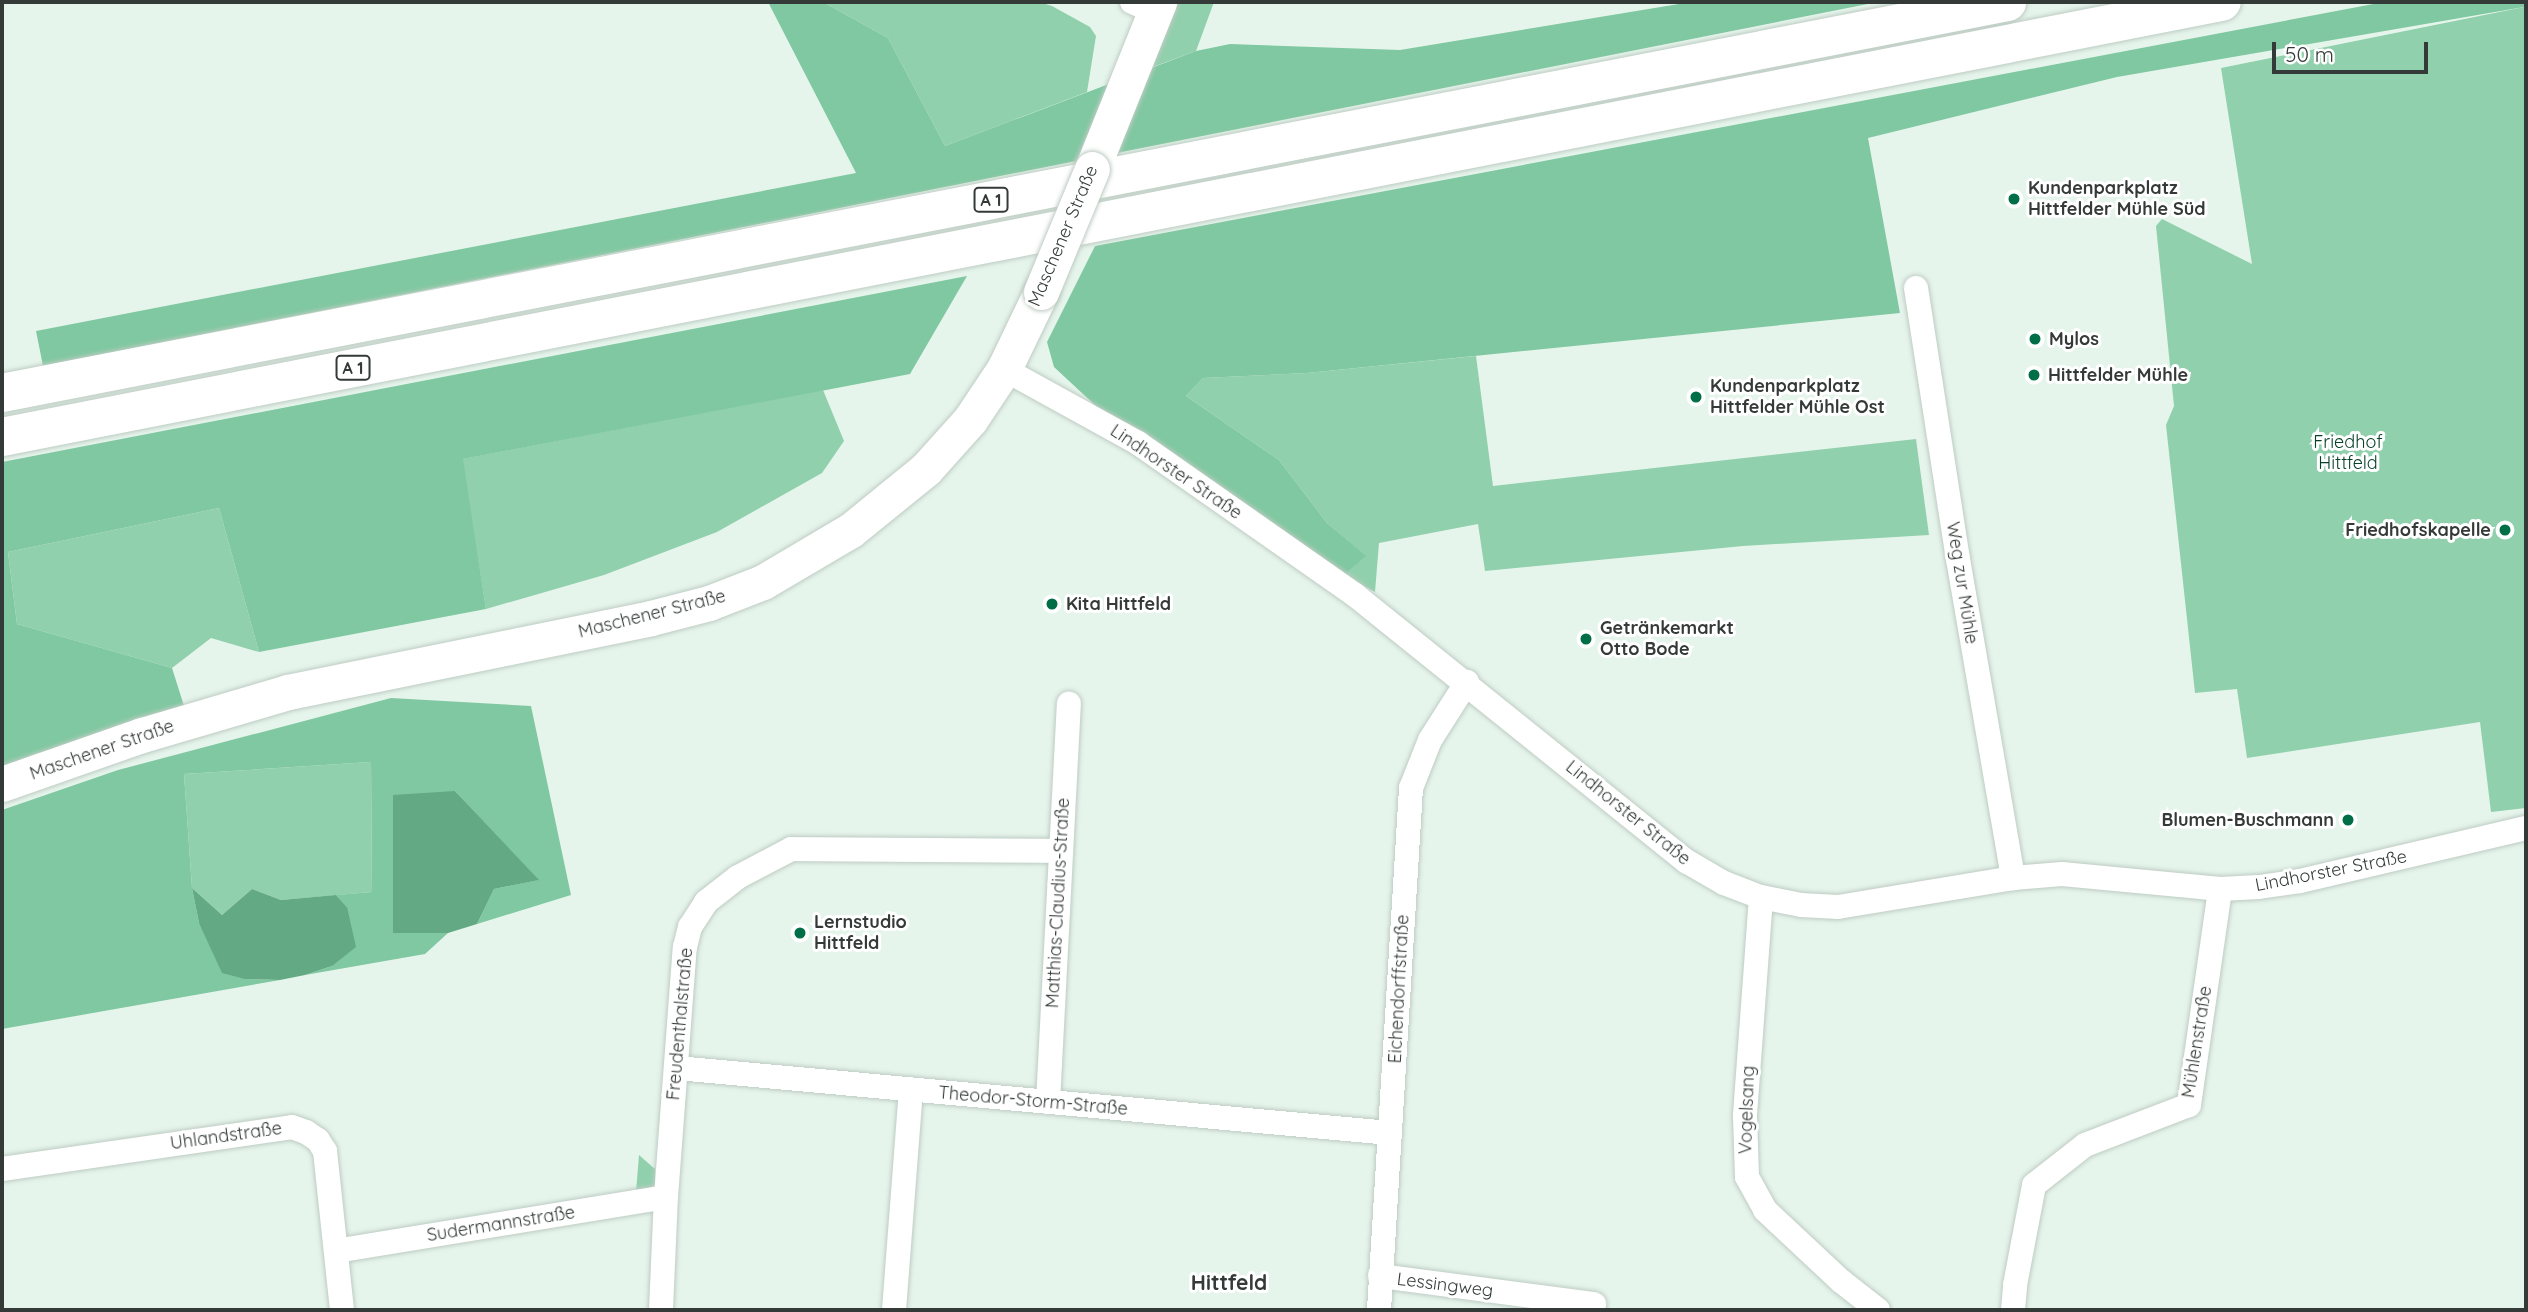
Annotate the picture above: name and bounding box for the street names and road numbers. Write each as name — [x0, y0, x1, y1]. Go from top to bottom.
street label: Maschener Straße — [1024, 162, 1102, 310]
road number: A 1 — [974, 188, 1009, 212]
road number: A 1 — [336, 356, 370, 380]
street label: Lindhorster Straße — [1106, 420, 1246, 524]
street label: Weg zur Mühle — [1942, 520, 1982, 646]
street label: Maschener Straße — [576, 585, 728, 643]
street label: Maschener Straße — [27, 715, 177, 785]
street label: Lindhorster Straße — [1561, 756, 1695, 870]
street label: Matthias-Claudius-Straße — [1042, 797, 1074, 1009]
street label: Lindhorster Straße — [2253, 846, 2409, 896]
street label: Eichendorffstraße — [1384, 914, 1414, 1064]
street label: Freudenthalstraße — [663, 947, 697, 1101]
street label: Mühlenstraße — [2177, 984, 2217, 1100]
street label: Vogelsang — [1735, 1065, 1759, 1155]
street label: Theodor-Storm-Straße — [937, 1082, 1129, 1120]
street label: Uhlandstraße — [169, 1117, 283, 1155]
street label: Sudermannstraße — [425, 1202, 577, 1246]
street label: Lessingweg — [1396, 1268, 1494, 1302]

